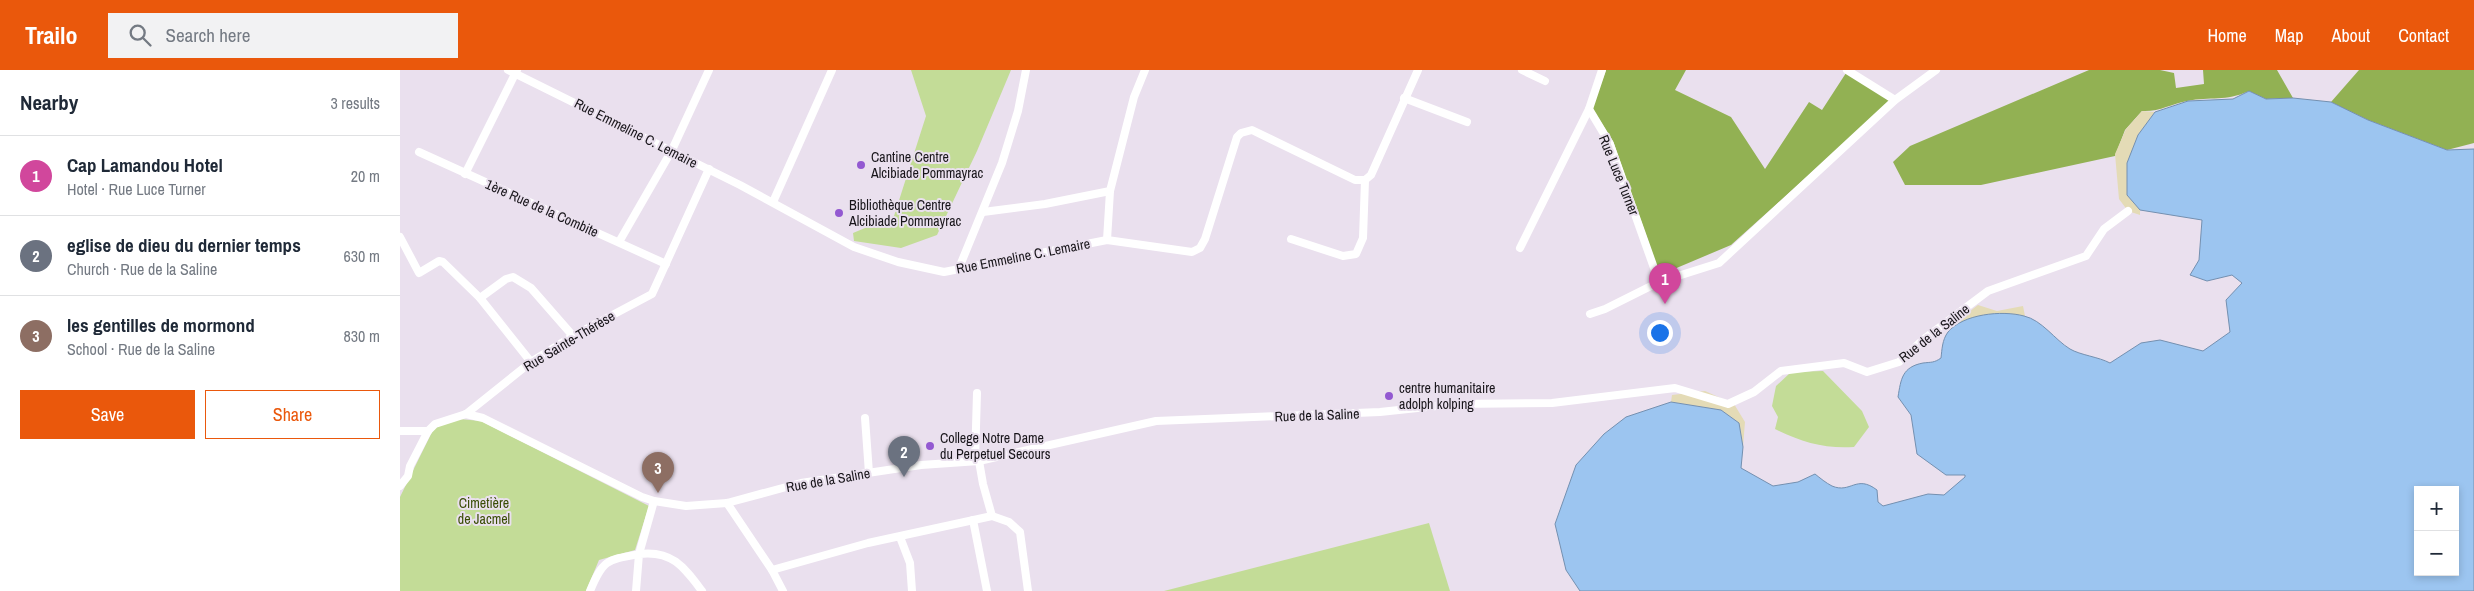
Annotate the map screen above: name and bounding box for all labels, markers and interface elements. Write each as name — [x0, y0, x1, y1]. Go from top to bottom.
search box — [108, 13, 458, 58]
text: Trailo — [25, 19, 78, 51]
icon: search — [126, 21, 154, 49]
text: Search here — [166, 22, 250, 48]
text: Home — [2207, 23, 2247, 48]
text: Map — [2275, 23, 2304, 48]
text: About — [2332, 23, 2370, 48]
text: Contact — [2398, 23, 2449, 48]
text: Nearby — [20, 88, 78, 117]
text: 3 results — [330, 92, 380, 114]
street label: Rue Emmeline C. Lemaire — [571, 94, 701, 172]
street label: Rue Luce Turner — [1595, 132, 1643, 218]
place label: Cantine Centre Alcibiade Pommayrac — [870, 148, 984, 182]
text: Cap Lamandou Hotel — [67, 152, 223, 178]
marker: Cantine Centre Alcibiade Pommayrac — [855, 159, 867, 171]
text: 1 — [32, 165, 40, 187]
text: 20 m — [351, 165, 380, 187]
street label: 1ère Rue de la Combite — [483, 175, 601, 241]
text: Hotel · Rue Luce Turner — [67, 178, 206, 200]
place label: Bibliothèque Centre Alcibiade Pommayrac — [848, 196, 962, 230]
marker: Bibliothèque Centre Alcibiade Pommayrac — [833, 207, 845, 219]
text: eglise de dieu du dernier temps — [67, 232, 301, 258]
street label: Rue Emmeline C. Lemaire — [955, 234, 1091, 278]
text: 2 — [32, 245, 40, 267]
text: 630 m — [344, 245, 380, 267]
text: Church · Rue de la Saline — [67, 258, 217, 280]
pin: 1 — [1649, 263, 1681, 304]
street label: Rue de la Saline — [1895, 300, 1973, 366]
street label: Rue Sainte-Thérèse — [520, 307, 618, 375]
text: les gentilles de mormond — [67, 312, 255, 338]
your location — [1647, 320, 1673, 346]
text: 3 — [32, 325, 40, 347]
text: 830 m — [344, 325, 380, 347]
text: School · Rue de la Saline — [67, 338, 215, 360]
place label: centre humanitaire adolph kolping — [1399, 379, 1495, 413]
button: Save — [20, 390, 195, 439]
button: Share — [205, 390, 380, 439]
marker: centre humanitaire adolph kolping — [1383, 390, 1395, 402]
street label: Rue de la Saline — [1274, 405, 1360, 425]
place label: College Notre Dame du Perpetuel Secours — [940, 429, 1051, 463]
pin: 2 — [888, 436, 920, 477]
marker: College Notre Dame du Perpetuel Secours — [924, 440, 936, 452]
pin: 3 — [642, 452, 674, 493]
street label: Rue de la Saline — [785, 464, 871, 496]
map controls — [2414, 486, 2459, 576]
button: + — [2414, 486, 2459, 531]
park label: Cimetière de Jacmel — [458, 494, 510, 528]
button: − — [2414, 531, 2459, 576]

